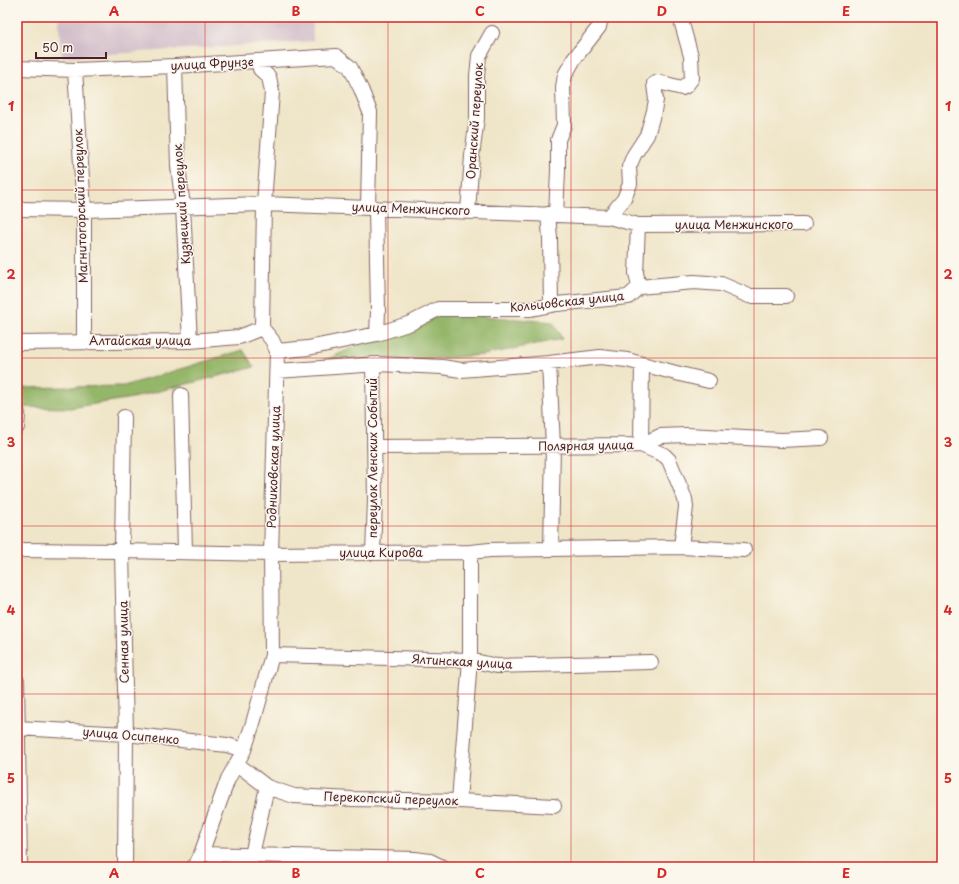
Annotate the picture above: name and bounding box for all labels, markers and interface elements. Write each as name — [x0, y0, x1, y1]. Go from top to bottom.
text: A — [109, 1, 119, 20]
text: B — [292, 1, 301, 20]
text: C — [475, 1, 485, 20]
text: D — [657, 1, 667, 20]
text: E — [842, 1, 850, 20]
scale bar — [36, 34, 106, 60]
text: 50 m — [42, 38, 73, 56]
street label: улица Фрунзе — [170, 52, 254, 74]
street label: Оранский переулок — [461, 61, 487, 180]
text: 1 — [8, 96, 14, 115]
text: 1 — [945, 96, 951, 115]
street label: Магнитогорский переулок — [68, 128, 92, 284]
street label: Кузнецкий переулок — [168, 142, 194, 265]
street label: улица Менжинского — [351, 197, 471, 219]
street label: улица Менжинского — [675, 215, 793, 233]
text: 2 — [6, 264, 16, 283]
text: 2 — [943, 264, 953, 283]
street label: Кольцовская улица — [509, 286, 625, 316]
street label: Алтайская улица — [89, 331, 192, 349]
street label: переулок Ленских Событий — [363, 378, 381, 538]
street label: Родниковская улица — [262, 405, 284, 529]
text: 3 — [7, 432, 16, 451]
text: 3 — [944, 432, 953, 451]
street label: Полярная улица — [538, 435, 634, 455]
street label: улица Кирова — [339, 543, 423, 561]
text: 4 — [7, 600, 16, 619]
street label: Сенная улица — [113, 600, 133, 684]
text: 4 — [944, 600, 953, 619]
street label: Ялтинская улица — [411, 649, 513, 673]
street label: улица Осипенко — [82, 722, 181, 748]
text: 5 — [7, 768, 15, 787]
text: 5 — [944, 768, 952, 787]
street label: Перекопский переулок — [323, 787, 460, 809]
text: A — [109, 863, 119, 882]
text: B — [292, 863, 301, 882]
text: C — [475, 863, 485, 882]
text: D — [657, 863, 667, 882]
text: E — [842, 863, 850, 882]

